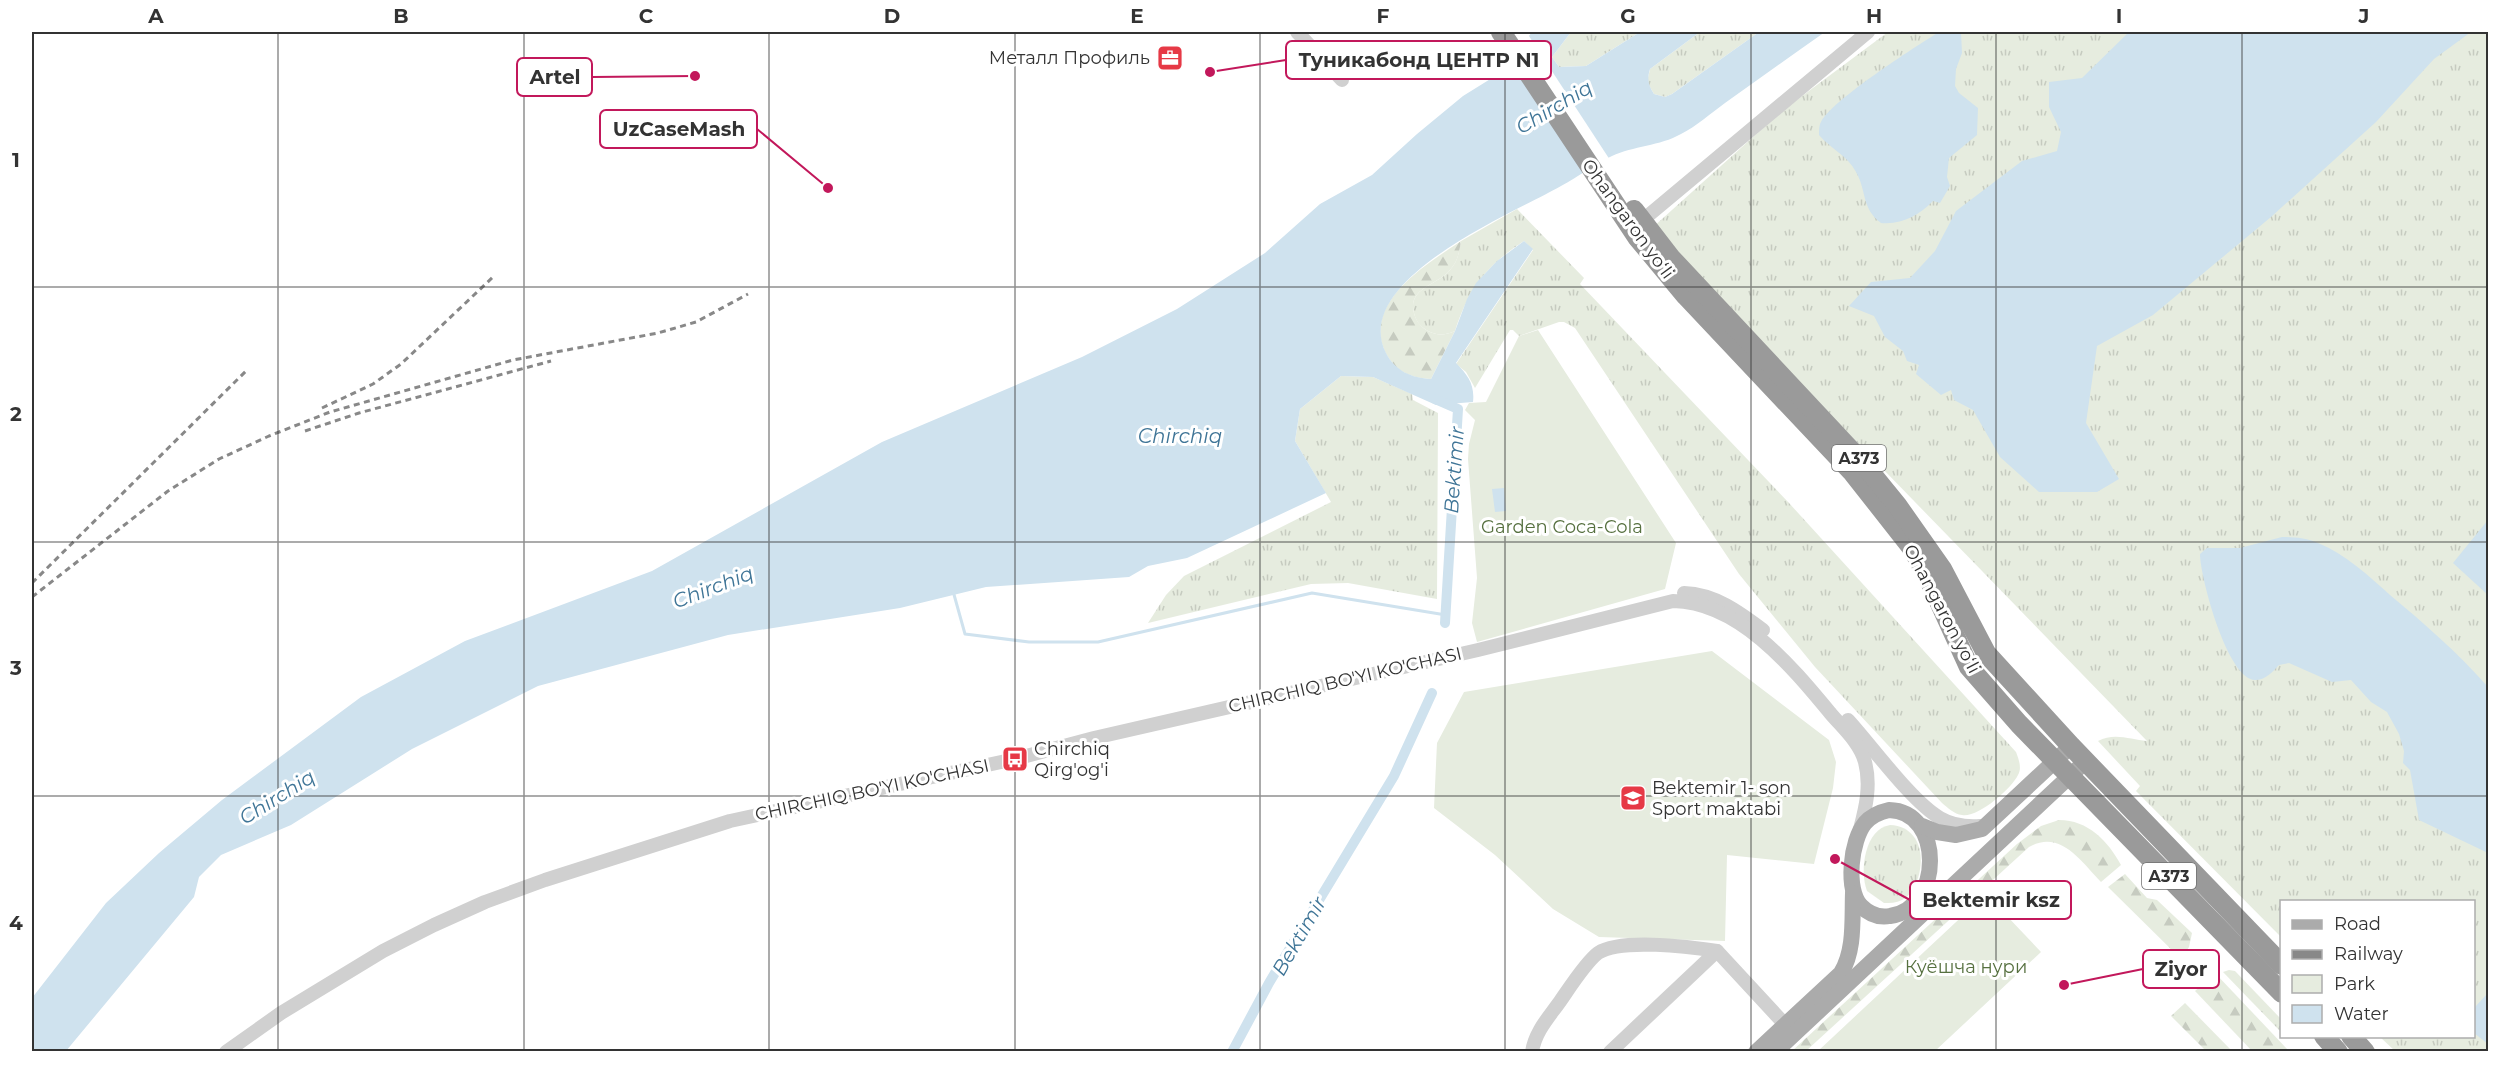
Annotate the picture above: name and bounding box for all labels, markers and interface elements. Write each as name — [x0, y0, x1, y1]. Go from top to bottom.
text: A — [147, 4, 164, 28]
text: B — [393, 4, 409, 28]
text: C — [639, 4, 654, 28]
text: D — [884, 4, 900, 28]
text: E — [1130, 4, 1144, 28]
text: F — [1377, 4, 1390, 28]
text: G — [1620, 4, 1636, 28]
text: H — [1866, 4, 1882, 28]
text: I — [2116, 4, 2122, 28]
text: J — [2358, 4, 2369, 28]
callout: Туникабонд ЦЕНТР N1 — [1286, 41, 1551, 79]
office icon: Металл Профиль — [1155, 43, 1185, 73]
place label: Металл Профиль — [989, 47, 1150, 69]
text: Туникабонд ЦЕНТР N1 — [1299, 48, 1539, 72]
callout: Artel — [517, 58, 592, 96]
text: Artel — [528, 65, 581, 89]
water label: Chirchiq — [1512, 75, 1596, 139]
callout: UzCaseMash — [600, 110, 757, 148]
text: UzCaseMash — [613, 117, 745, 141]
text: 1 — [12, 148, 20, 172]
street label: Ohangaron yoʻli — [1577, 155, 1679, 283]
text: 2 — [10, 402, 22, 426]
water label: Chirchiq — [1138, 424, 1222, 448]
water label: Bektimir — [1439, 425, 1469, 514]
road number: A373 — [1832, 445, 1886, 471]
park label: Garden Coca-Cola — [1481, 516, 1643, 538]
street label: Ohangaron yoʻli — [1899, 541, 1985, 677]
water label: Chirchiq — [669, 561, 757, 613]
street label: CHIRCHIQ BO'YI KO'CHASI — [1226, 642, 1464, 718]
text: 3 — [9, 656, 22, 680]
place label: Chirchiq Qirg'og'i — [1034, 738, 1110, 781]
bus stop icon: Chirchiq Qirg'og'i — [1000, 744, 1030, 774]
street label: CHIRCHIQ BO'YI KO'CHASI — [753, 754, 991, 826]
water label: Chirchiq — [235, 764, 319, 830]
place label: Bektemir 1- son Sport maktabi — [1652, 777, 1791, 820]
school or university icon: Bektemir 1- son Sport maktabi — [1618, 783, 1648, 813]
road number: A373 — [2142, 863, 2196, 889]
callout: Bektemir ksz — [1910, 881, 2071, 919]
text: Bektemir ksz — [1922, 888, 2060, 912]
water label: Bektimir — [1267, 891, 1332, 980]
legend — [2280, 900, 2475, 1038]
text: 4 — [9, 911, 23, 935]
text: Road — [2334, 913, 2381, 935]
text: Railway — [2334, 943, 2403, 965]
callout: Ziyor — [2143, 950, 2219, 988]
park label: Куёшча нури — [1905, 956, 2027, 978]
text: Ziyor — [2155, 957, 2208, 981]
text: Park — [2334, 973, 2375, 995]
text: Water — [2334, 1003, 2389, 1025]

